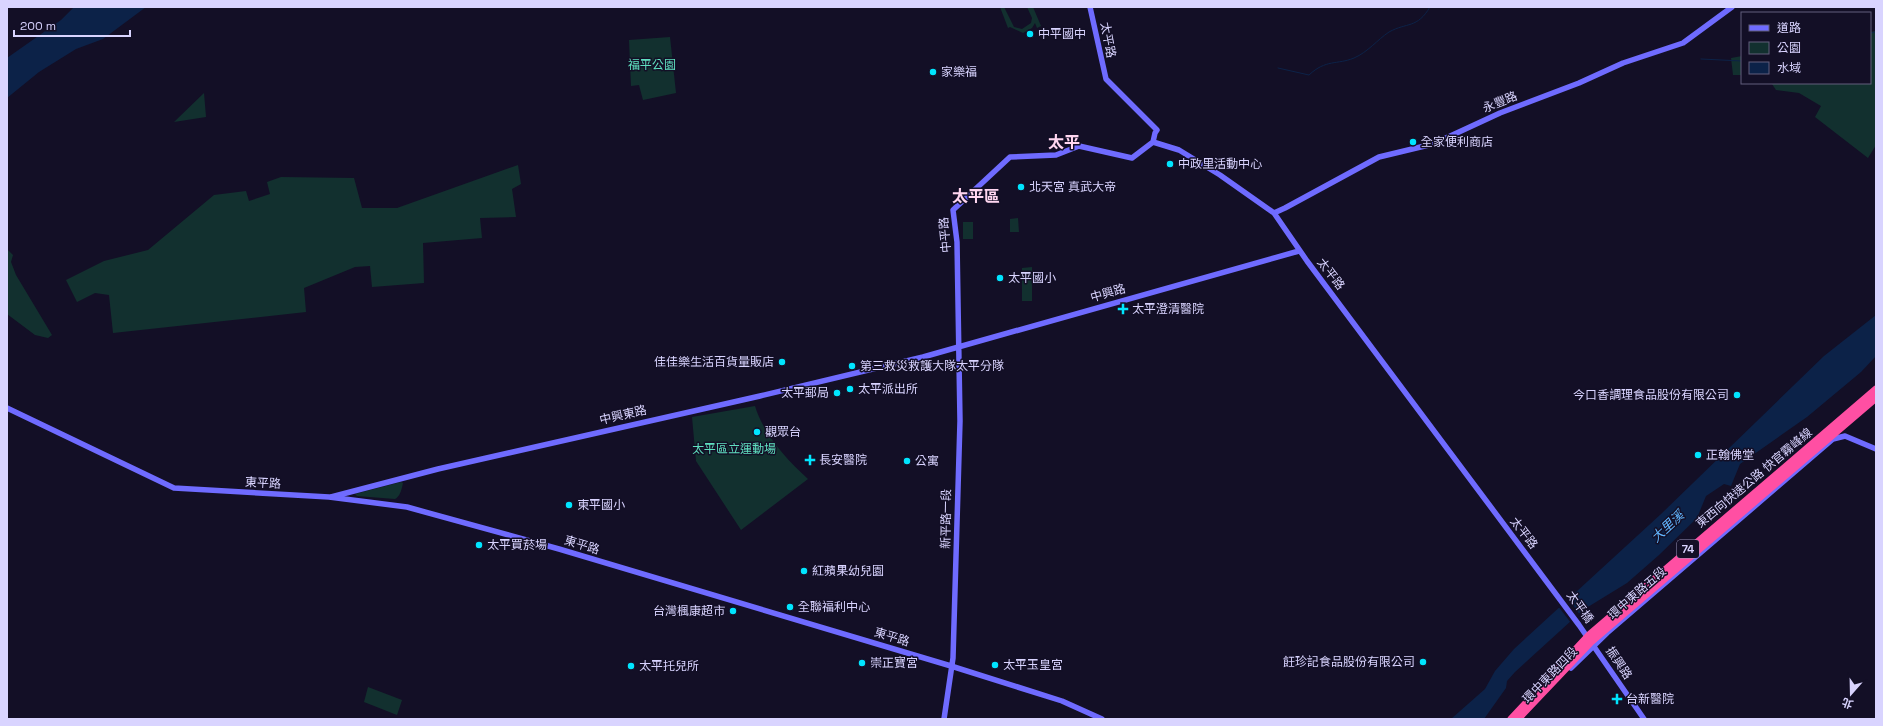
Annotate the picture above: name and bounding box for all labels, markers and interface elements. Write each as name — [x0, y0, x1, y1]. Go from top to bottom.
scale bar — [14, 12, 130, 38]
legend — [1741, 12, 1871, 84]
text: 200 m — [20, 18, 56, 34]
text: 道路 — [1777, 20, 1801, 36]
street label: 太平路 — [1097, 21, 1119, 59]
place label: 中平國中 — [1038, 26, 1086, 42]
marker: 中平國中 — [1025, 29, 1035, 39]
text: 公園 — [1777, 40, 1801, 56]
park label: 福平公園 — [628, 57, 676, 73]
text: 水域 — [1777, 60, 1801, 76]
place label: 家樂福 — [941, 64, 977, 80]
marker: 家樂福 — [928, 67, 938, 77]
street label: 永豐路 — [1480, 88, 1520, 116]
district label: 太平 — [1048, 132, 1080, 153]
place label: 全家便利商店 — [1421, 134, 1493, 150]
marker: 全家便利商店 — [1408, 137, 1418, 147]
place label: 中政里活動中心 — [1178, 156, 1262, 172]
marker: 中政里活動中心 — [1165, 159, 1175, 169]
place label: 北天宮 真武大帝 — [1029, 179, 1116, 195]
marker: 北天宮 真武大帝 — [1016, 182, 1026, 192]
district label: 太平區 — [952, 186, 1000, 207]
street label: 中平路 — [935, 216, 955, 254]
street label: 太平路 — [1314, 255, 1348, 293]
place label: 太平國小 — [1008, 270, 1056, 286]
marker: 太平國小 — [995, 273, 1005, 283]
street label: 中興路 — [1088, 280, 1128, 306]
place label: 太平澄清醫院 — [1132, 301, 1204, 317]
marker: 太平澄清醫院 — [1117, 303, 1129, 315]
place label: 佳佳樂生活百貨量販店 — [654, 354, 774, 370]
marker: 佳佳樂生活百貨量販店 — [777, 357, 787, 367]
place label: 第三救災救護大隊太平分隊 — [860, 358, 1004, 374]
marker: 第三救災救護大隊太平分隊 — [847, 361, 857, 371]
place label: 太平派出所 — [858, 381, 918, 397]
marker: 太平派出所 — [845, 384, 855, 394]
place label: 太平郵局 — [781, 385, 829, 401]
place label: 今口香調理食品股份有限公司 — [1573, 387, 1729, 403]
marker: 太平郵局 — [832, 388, 842, 398]
marker: 今口香調理食品股份有限公司 — [1732, 390, 1742, 400]
street label: 中興東路 — [598, 402, 648, 428]
place label: 觀眾台 — [765, 424, 801, 440]
street label: 東西向快速公路 快官霧峰線 — [1693, 425, 1815, 531]
marker: 觀眾台 — [752, 427, 762, 437]
park label: 太平區立運動場 — [692, 441, 776, 457]
place label: 正翰佛堂 — [1706, 447, 1754, 463]
marker: 正翰佛堂 — [1693, 450, 1703, 460]
place label: 長安醫院 — [819, 452, 867, 468]
place label: 公寓 — [915, 453, 939, 469]
marker: 長安醫院 — [804, 454, 816, 466]
marker: 公寓 — [902, 456, 912, 466]
street label: 東平路 — [245, 474, 281, 492]
street label: 新平路一段 — [937, 489, 955, 549]
place label: 東平國小 — [577, 497, 625, 513]
marker: 東平國小 — [564, 500, 574, 510]
water label: 大里溪 — [1647, 505, 1689, 546]
street label: 太平路 — [1507, 514, 1541, 552]
street label: 東平路 — [562, 532, 602, 558]
place label: 太平買菸場 — [487, 537, 547, 553]
marker: 太平買菸場 — [474, 540, 484, 550]
road number: 74 — [1677, 540, 1699, 558]
place label: 紅蘋果幼兒園 — [812, 563, 884, 579]
street label: 環中東路五段 — [1605, 563, 1669, 623]
marker: 紅蘋果幼兒園 — [799, 566, 809, 576]
street label: 太平橋 — [1563, 588, 1597, 626]
place label: 全聯福利中心 — [798, 599, 870, 615]
marker: 全聯福利中心 — [785, 602, 795, 612]
place label: 台灣楓康超市 — [653, 603, 725, 619]
marker: 台灣楓康超市 — [728, 606, 738, 616]
street label: 東平路 — [872, 624, 912, 650]
street label: 環中東路四段 — [1519, 644, 1581, 706]
street label: 振興路 — [1602, 644, 1636, 682]
place label: 飪珍記食品股份有限公司 — [1283, 654, 1415, 670]
place label: 崇正寶宮 — [870, 655, 918, 671]
place label: 太平玉皇宮 — [1003, 657, 1063, 673]
marker: 飪珍記食品股份有限公司 — [1418, 657, 1428, 667]
place label: 太平托兒所 — [639, 658, 699, 674]
marker: 崇正寶宮 — [857, 658, 867, 668]
marker: 太平玉皇宮 — [990, 660, 1000, 670]
marker: 太平托兒所 — [626, 661, 636, 671]
north arrow — [1831, 674, 1871, 714]
place label: 台新醫院 — [1626, 691, 1674, 707]
marker: 台新醫院 — [1611, 693, 1623, 705]
text: 北 — [1840, 695, 1855, 712]

